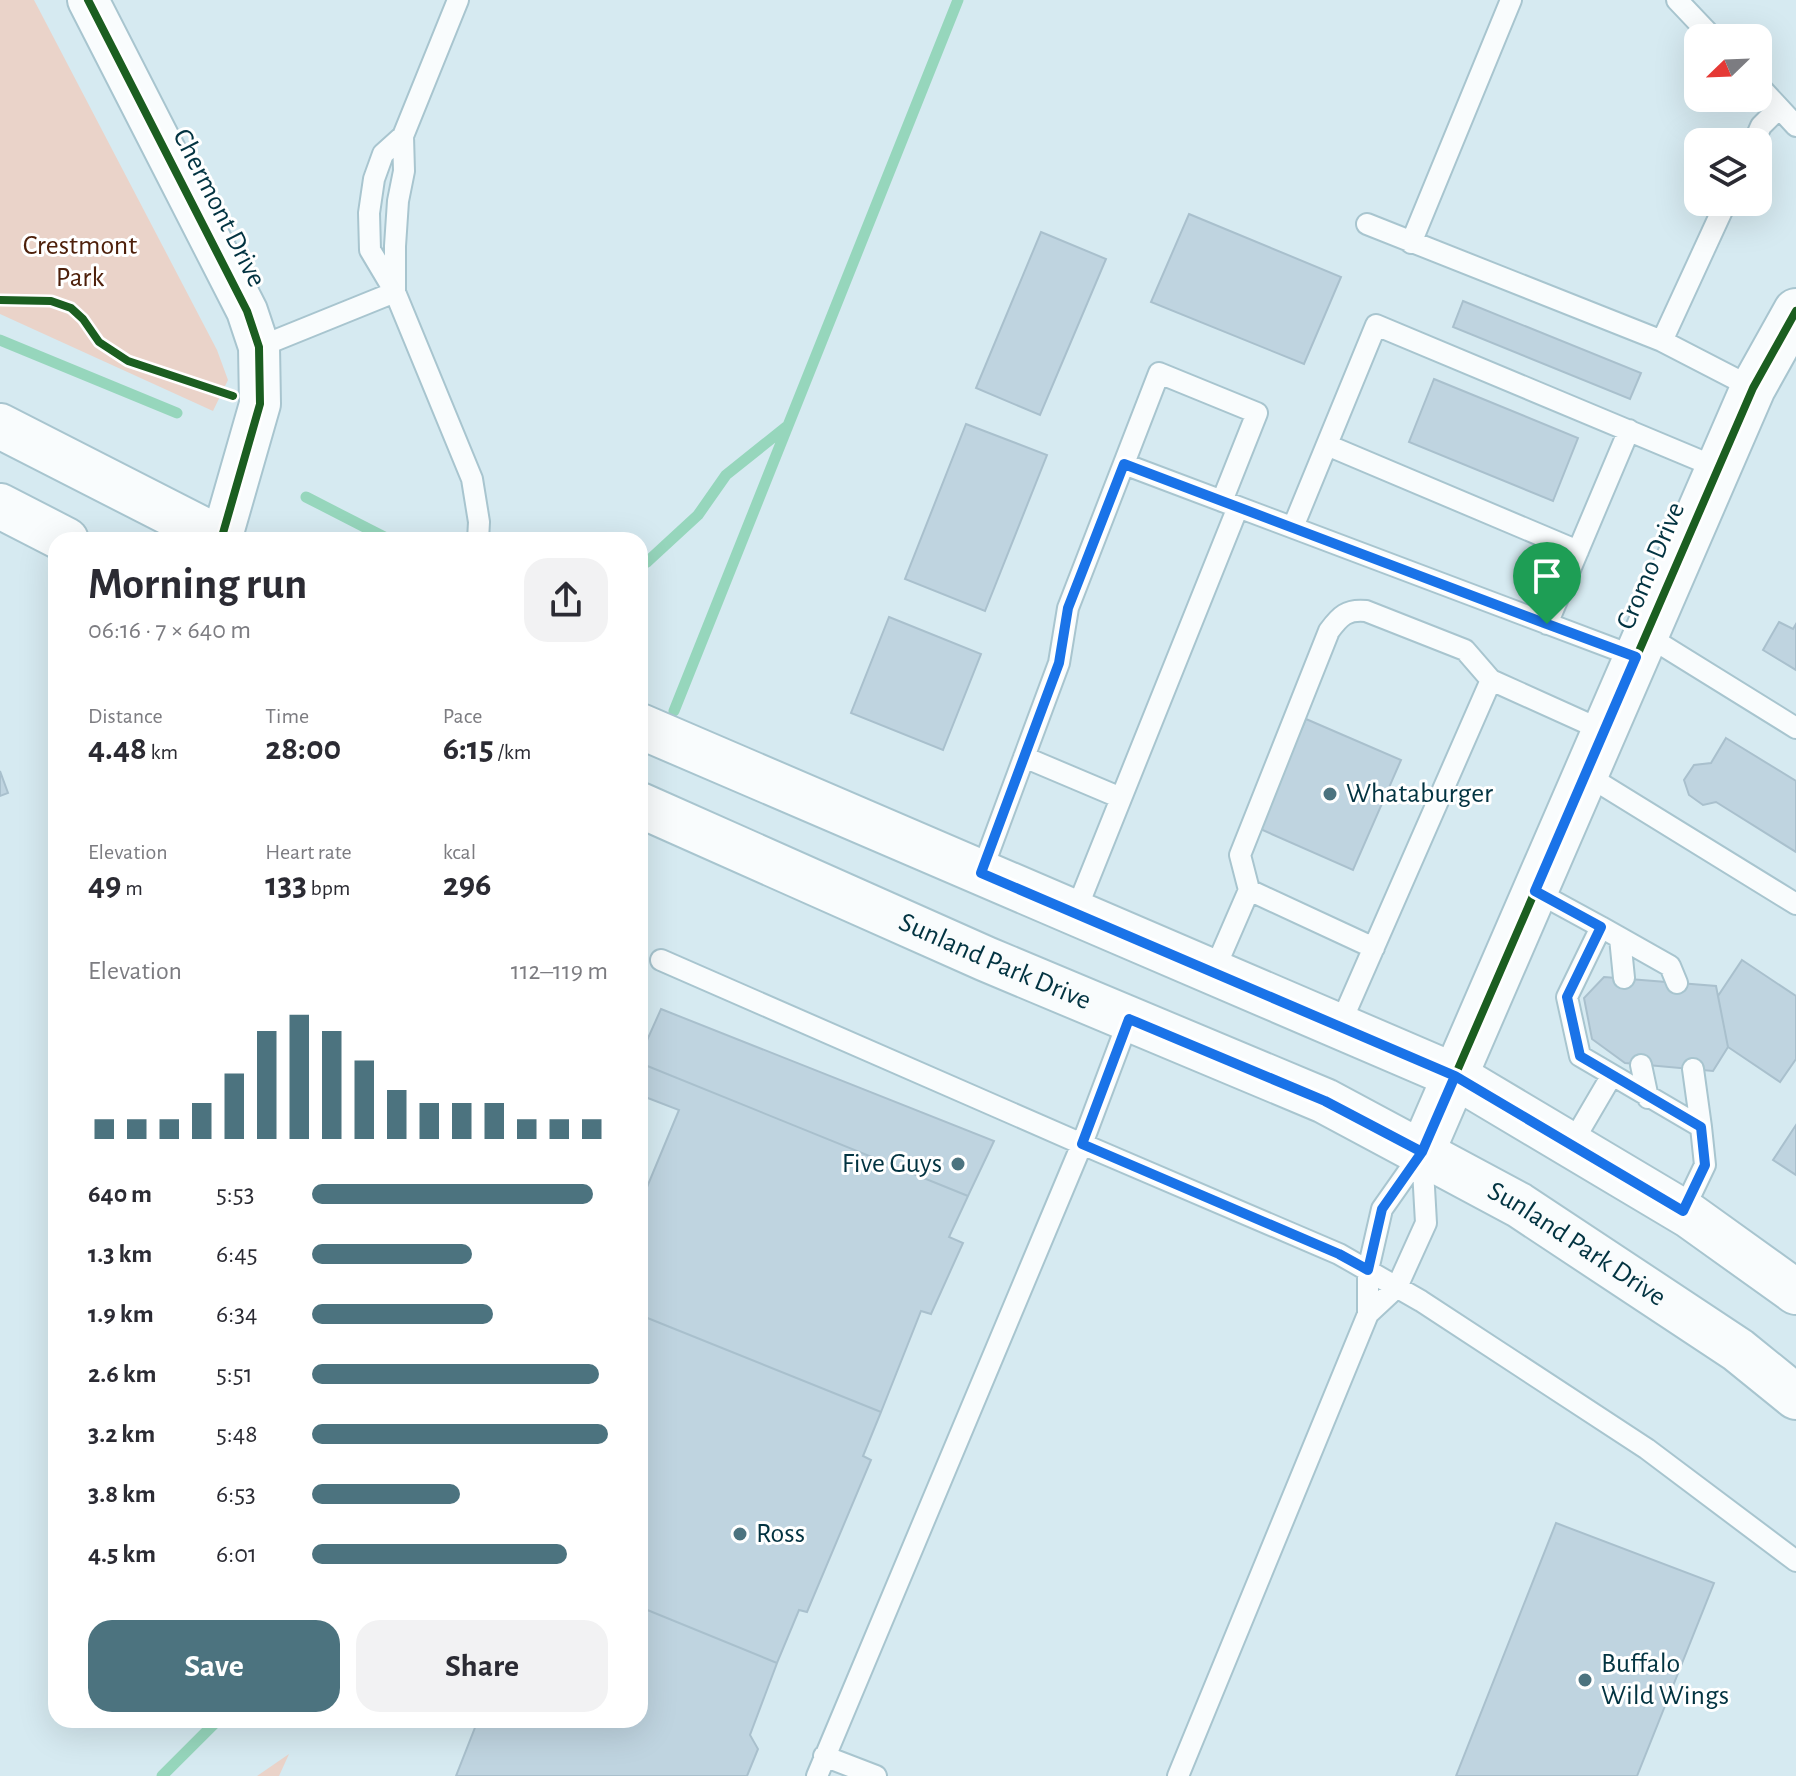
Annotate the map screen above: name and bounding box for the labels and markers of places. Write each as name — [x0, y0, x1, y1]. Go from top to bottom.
pin — [1513, 542, 1581, 624]
place label: Whataburger — [1346, 780, 1493, 808]
marker: Whataburger — [1321, 785, 1339, 803]
place label: Five Guys — [842, 1150, 942, 1178]
marker: Five Guys — [949, 1155, 967, 1173]
place label: Ross — [756, 1520, 805, 1548]
marker: Ross — [731, 1525, 749, 1543]
place label: Buffalo Wild Wings — [1601, 1650, 1729, 1710]
marker: Buffalo Wild Wings — [1576, 1671, 1594, 1689]

